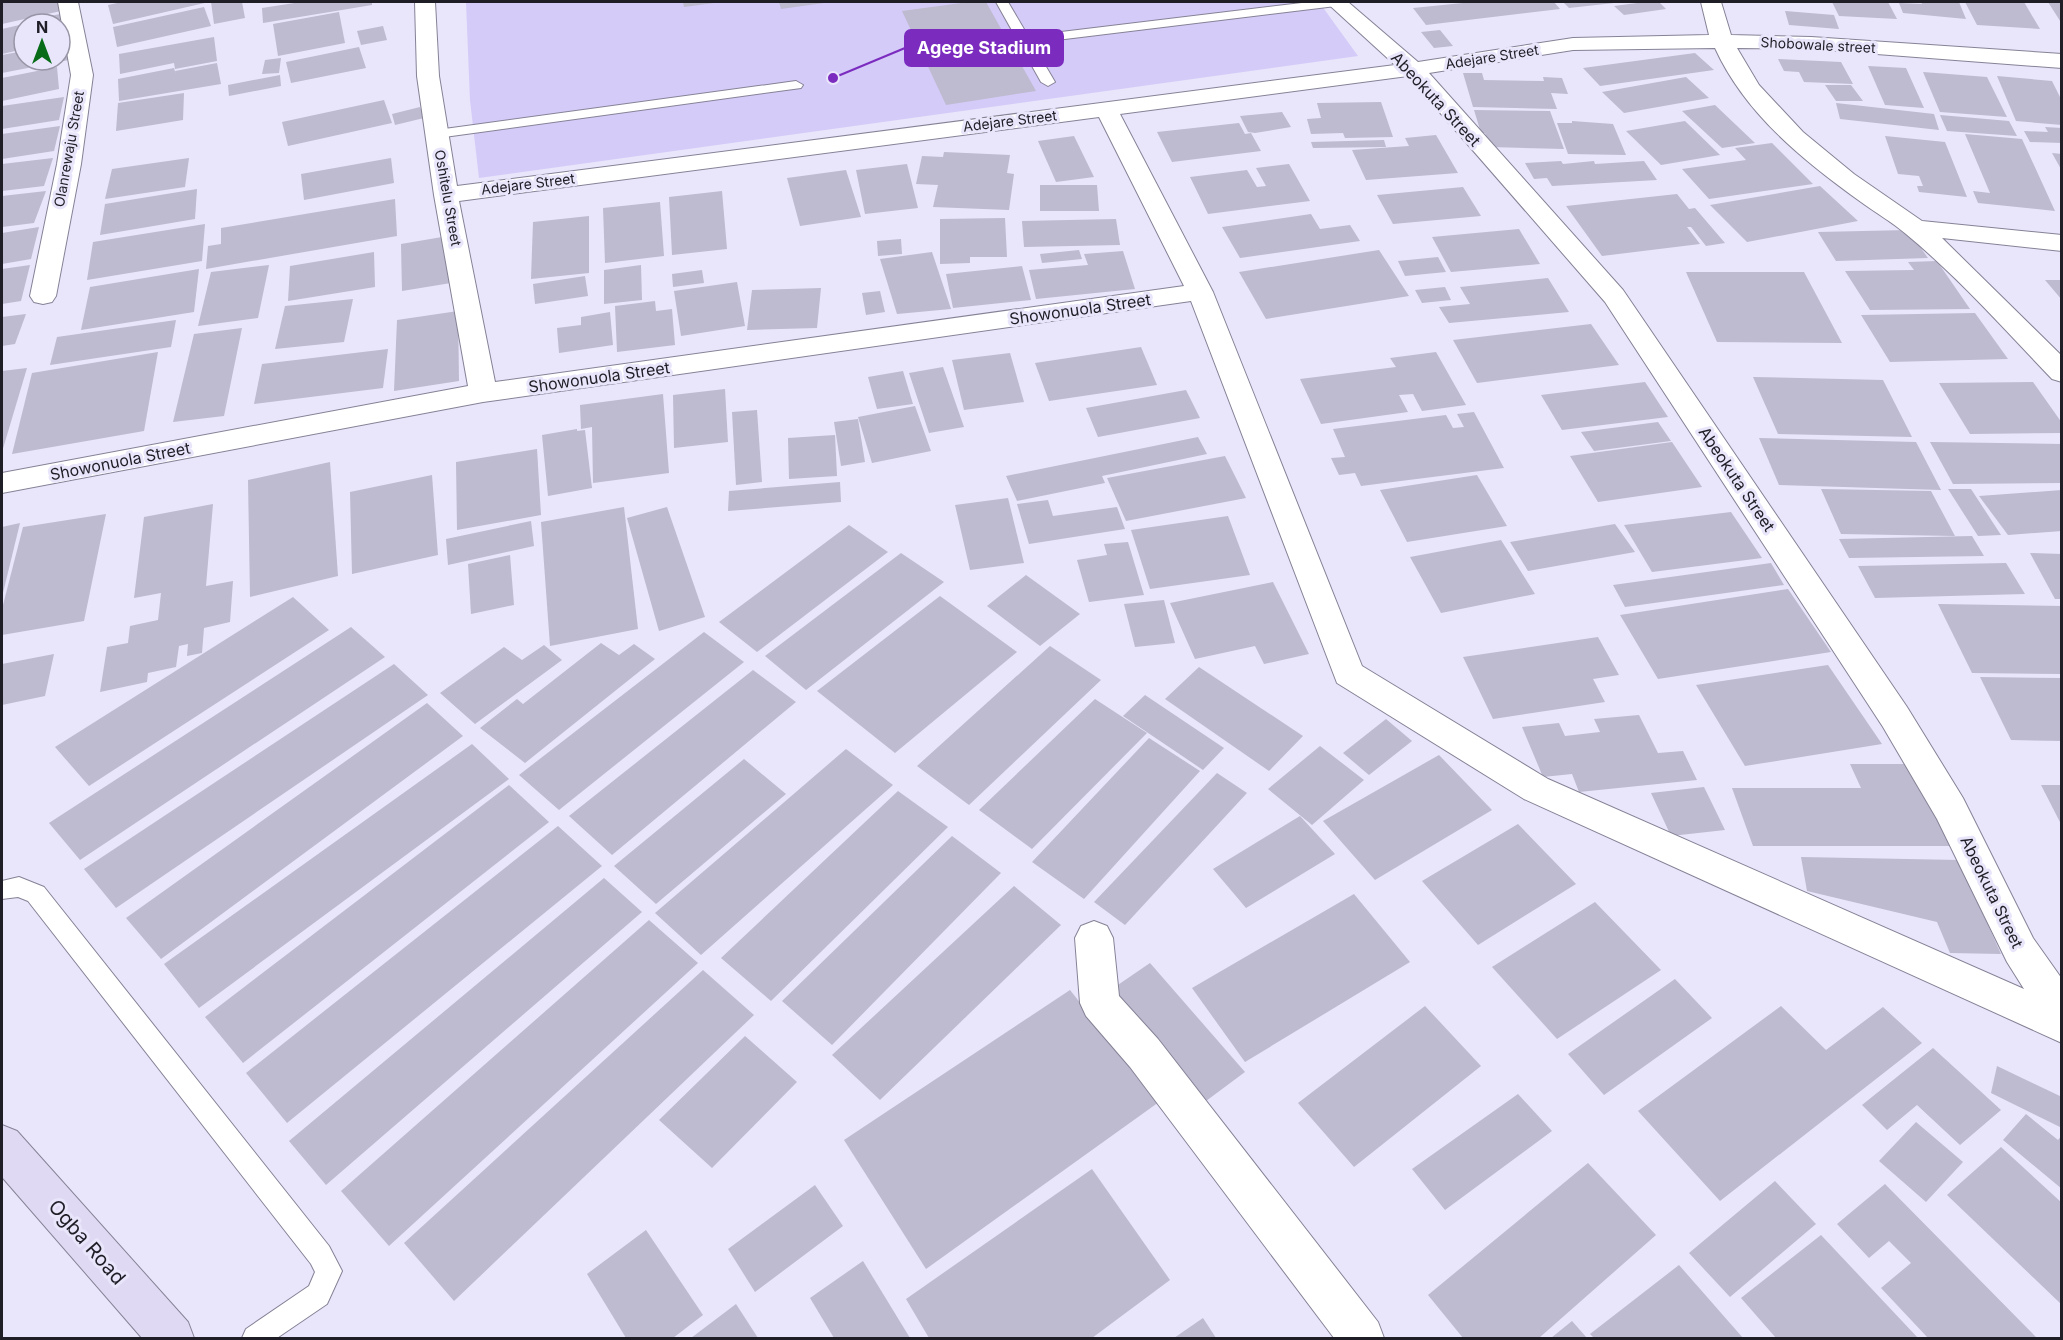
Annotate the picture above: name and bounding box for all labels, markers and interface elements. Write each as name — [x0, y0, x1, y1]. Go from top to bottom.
north arrow — [12, 12, 72, 72]
text: N — [36, 17, 48, 37]
callout: Agege Stadium — [905, 30, 1063, 66]
street label: Shobowale street — [1760, 33, 1876, 56]
text: Agege Stadium — [917, 37, 1051, 58]
street label: Adejare Street — [1444, 41, 1540, 72]
street label: Abeokuta Street — [1387, 48, 1485, 150]
street label: Olanrewaju Street — [50, 89, 87, 208]
street label: Adejare Street — [962, 106, 1058, 135]
street label: Oshitelu Street — [432, 148, 465, 248]
street label: Adejare Street — [480, 169, 576, 198]
street label: Showonuola Street — [1008, 289, 1152, 329]
street label: Showonuola Street — [527, 357, 671, 397]
street label: Abeokuta Street — [1695, 423, 1779, 535]
street label: Showonuola Street — [48, 438, 192, 484]
street label: Abeokuta Street — [1956, 833, 2028, 951]
street label: Ogba Road — [43, 1194, 131, 1290]

